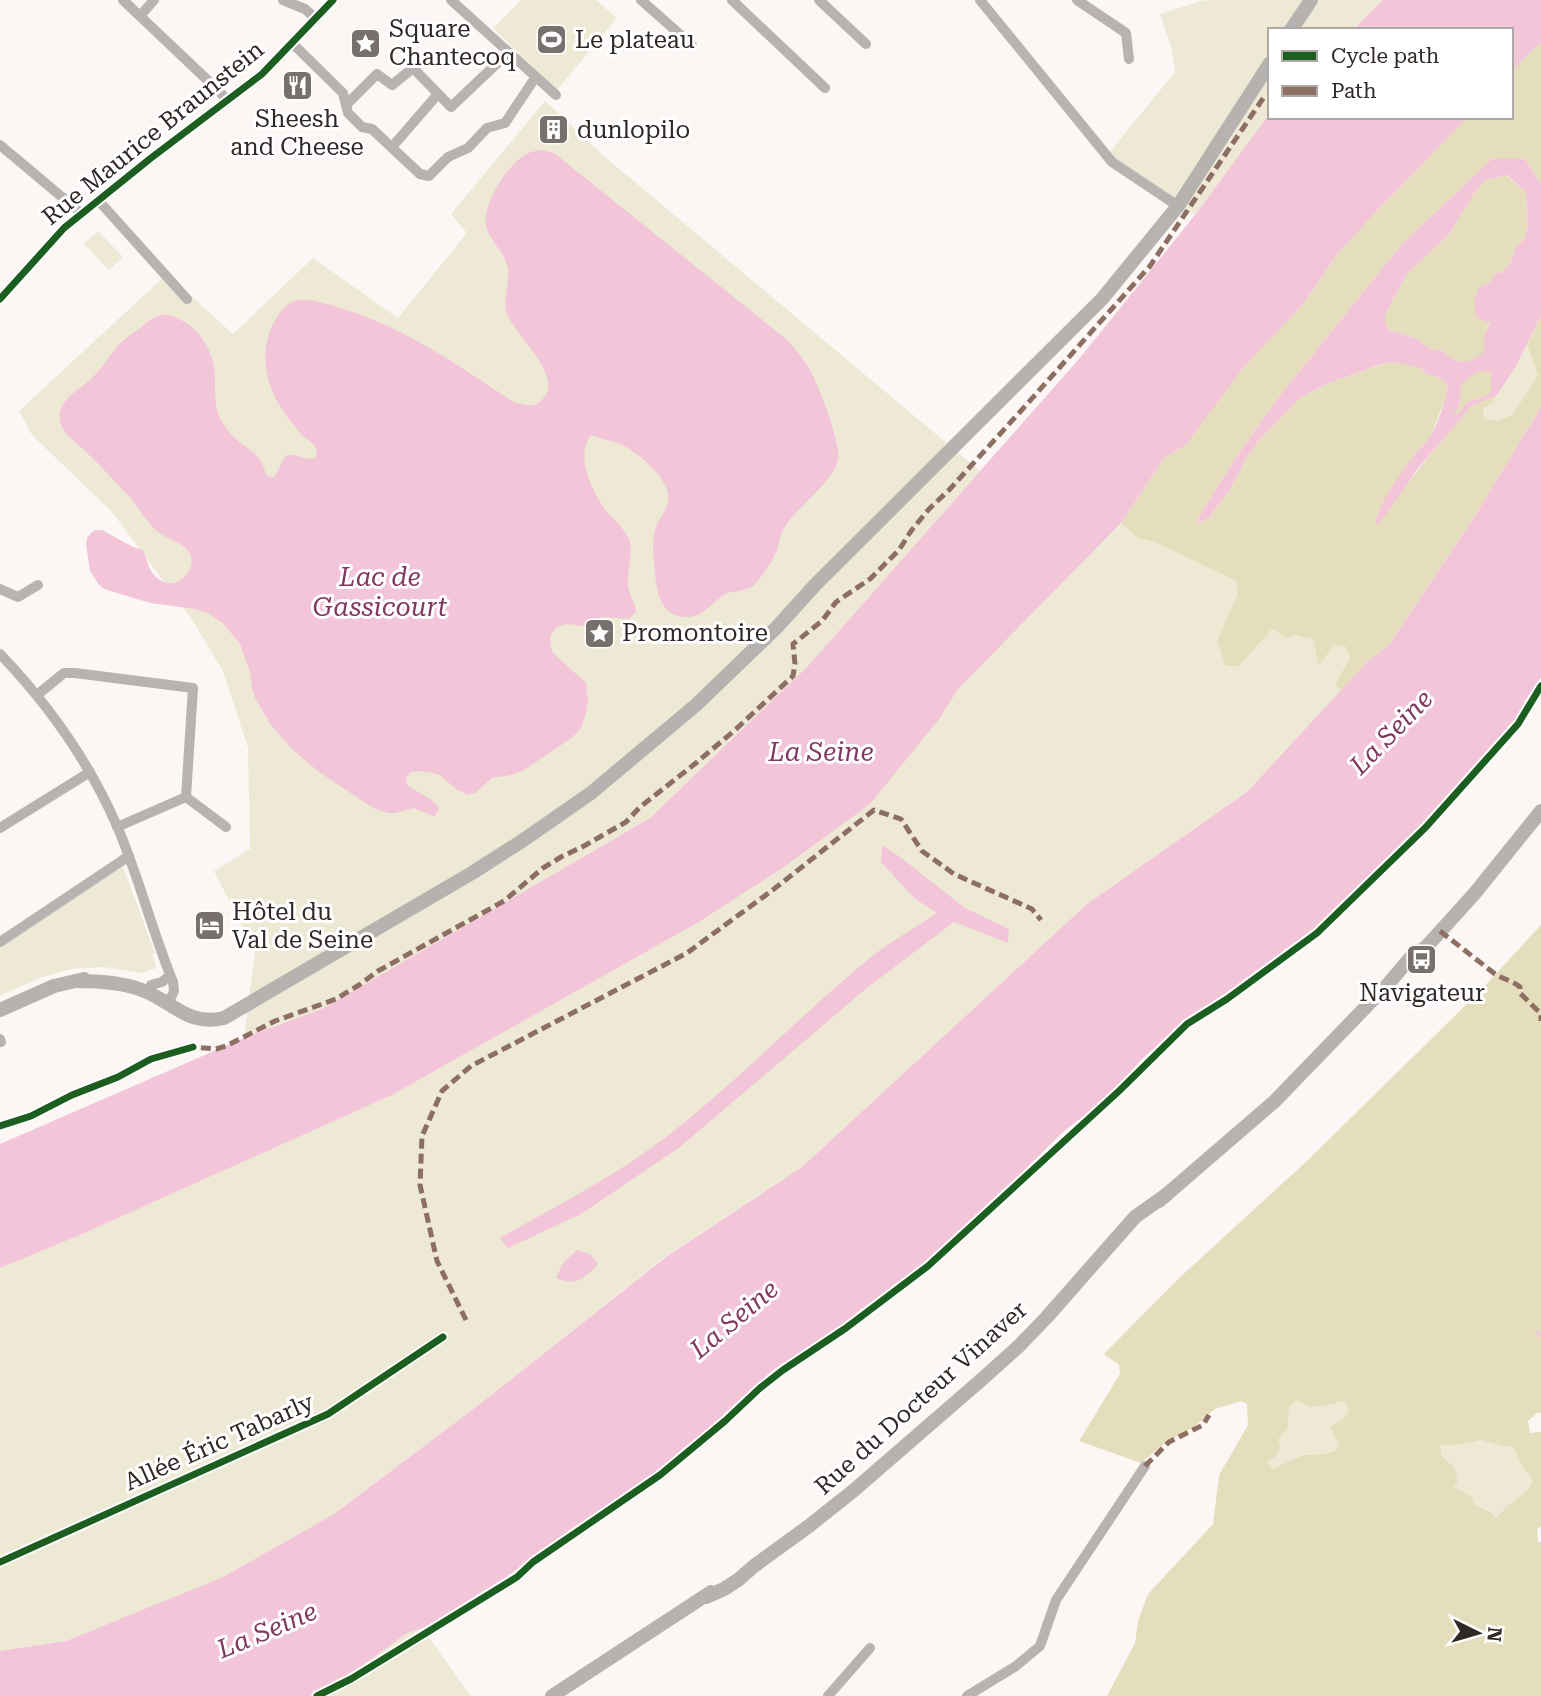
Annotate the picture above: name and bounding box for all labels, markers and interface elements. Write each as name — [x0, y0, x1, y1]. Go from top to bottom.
place label: Square Chantecoq — [389, 15, 516, 71]
sports icon: Le plateau — [535, 23, 569, 57]
place icon: Square Chantecoq — [349, 26, 383, 60]
place label: Le plateau — [575, 26, 695, 54]
legend — [1268, 28, 1513, 119]
street label: Rue Maurice Braunstein — [37, 35, 269, 231]
text: Cycle path — [1331, 44, 1440, 68]
restaurant icon: Sheesh and Cheese — [280, 68, 314, 102]
text: Path — [1331, 79, 1377, 103]
place label: Sheesh and Cheese — [230, 105, 364, 161]
building icon: dunlopilo — [537, 113, 571, 147]
place label: dunlopilo — [577, 116, 690, 144]
water label: Lac de Gassicourt — [313, 562, 448, 622]
place icon: Promontoire — [582, 616, 616, 650]
place label: Promontoire — [622, 619, 768, 647]
water label: La Seine — [1343, 684, 1438, 781]
water label: La Seine — [767, 737, 874, 767]
place label: Hôtel du Val de Seine — [232, 898, 373, 954]
hotel icon: Hôtel du Val de Seine — [192, 909, 226, 943]
bus stop icon: Navigateur — [1405, 942, 1439, 976]
place label: Navigateur — [1359, 979, 1485, 1007]
water label: La Seine — [683, 1274, 784, 1365]
street label: Rue du Docteur Vinaver — [809, 1295, 1033, 1500]
street label: Allée Éric Tabarly — [120, 1386, 319, 1496]
water label: La Seine — [212, 1596, 321, 1665]
north arrow — [1443, 1598, 1513, 1668]
text: N — [1482, 1626, 1507, 1643]

